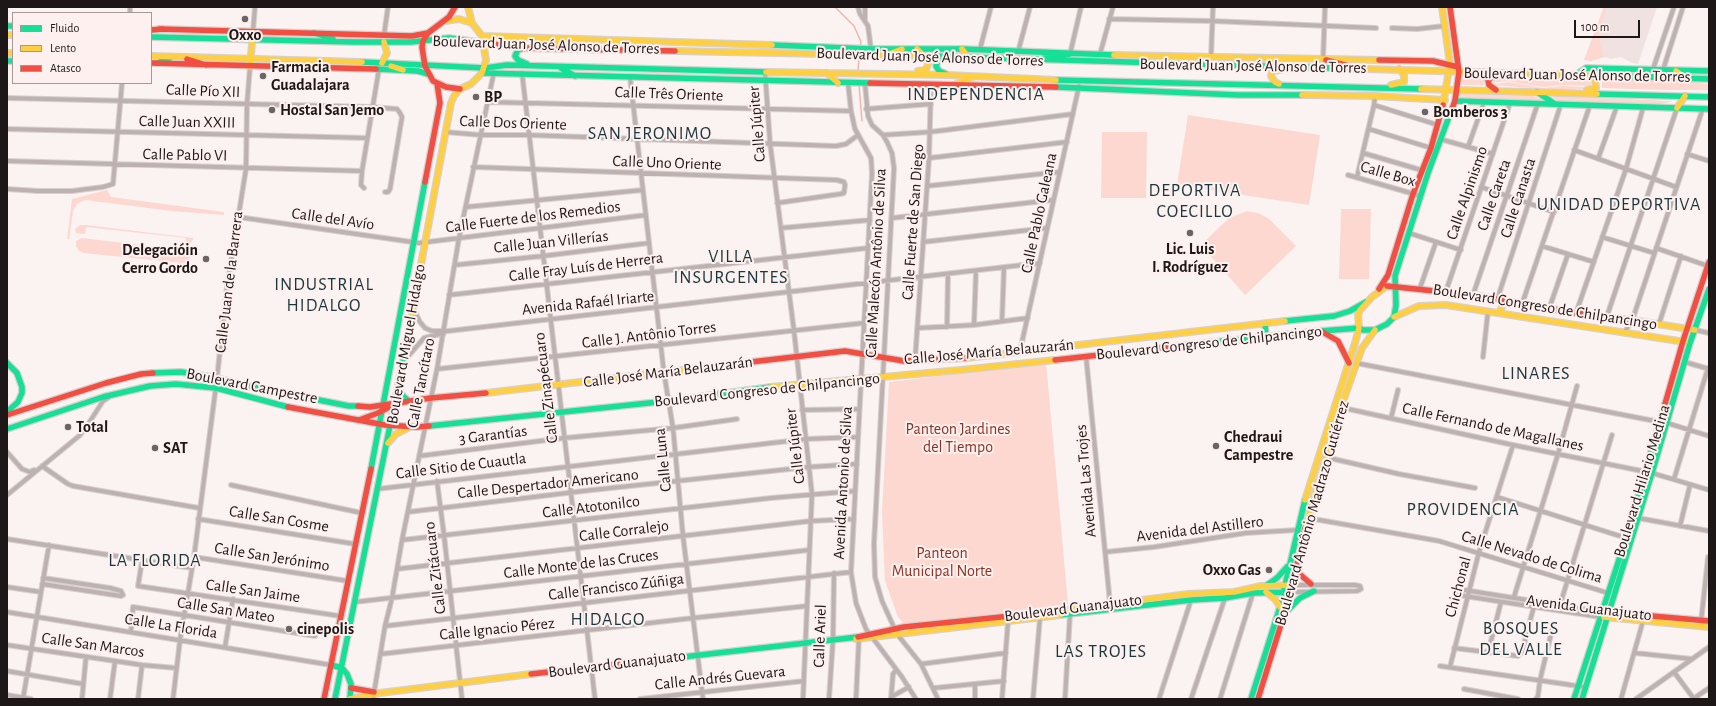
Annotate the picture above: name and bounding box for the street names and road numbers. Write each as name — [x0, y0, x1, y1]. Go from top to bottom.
street label: Boulevard Juan José Alonso de Torres — [432, 31, 660, 59]
street label: Boulevard Juan José Alonso de Torres — [816, 43, 1044, 71]
street label: Boulevard Juan José Alonso de Torres — [1139, 54, 1367, 78]
street label: Boulevard Juan José Alonso de Torres — [1463, 63, 1691, 87]
street label: Calle Pío XII — [165, 80, 241, 102]
street label: Calle Três Oriente — [614, 83, 724, 105]
street label: Calle Júpiter — [744, 85, 770, 163]
street label: Calle Juan XXIII — [139, 112, 235, 132]
street label: Calle Dos Oriente — [459, 112, 567, 134]
street label: Calle Fuerte de San Diego — [898, 143, 928, 301]
street label: Calle Alpinismo — [1442, 144, 1492, 242]
street label: Calle Pablo VI — [142, 145, 228, 165]
street label: Calle Pablo Galeana — [1017, 151, 1061, 275]
street label: Calle Uno Oriente — [612, 152, 722, 174]
street label: Calle Canasta — [1496, 155, 1540, 241]
street label: Calle Box — [1358, 157, 1418, 191]
street label: Calle Careta — [1473, 157, 1515, 233]
street label: Calle Malecón Antônio de Silva — [861, 168, 891, 358]
street label: Calle Fuerte de los Remedios — [445, 197, 621, 237]
street label: Calle del Avío — [290, 204, 376, 234]
street label: Calle Juan de la Barrera — [211, 210, 247, 354]
street label: Calle Juan Villerías — [493, 226, 609, 258]
street label: Calle Fray Luís de Herrera — [508, 248, 664, 286]
street label: Boulevard Miguel Hidalgo — [382, 263, 430, 425]
street label: Boulevard Congreso de Chilpancingo — [1432, 280, 1658, 334]
street label: Avenida Rafaél Iriarte — [521, 287, 655, 319]
street label: Calle J. Antônio Torres — [581, 317, 717, 353]
street label: Boulevard Congreso de Chilpancingo — [1095, 322, 1323, 364]
street label: Calle Zinapécuaro — [530, 331, 562, 445]
street label: Calle José María Belauzarán — [903, 335, 1075, 369]
street label: Calle Tancítaro — [403, 336, 439, 430]
street label: Calle José María Belauzarán — [582, 352, 754, 392]
street label: Boulevard Campestre — [185, 364, 319, 408]
street label: Boulevard Congreso de Chilpancingo — [653, 369, 881, 411]
street label: Boulevard Antônio Madrazo Gutiérrez — [1271, 398, 1353, 628]
street label: Calle Fernando de Magallanes — [1401, 398, 1585, 456]
street label: Boulevard Hilario Medina — [1610, 402, 1674, 560]
street label: Avenida Antonio de Silva — [829, 406, 857, 560]
street label: Calle Júpiter — [781, 407, 809, 485]
street label: 3 Garantías — [458, 421, 528, 449]
street label: Avenida Las Trojes — [1072, 424, 1100, 538]
street label: Calle Luna — [650, 427, 676, 493]
street label: Calle Sitio de Cuautla — [395, 448, 527, 484]
street label: Calle Despertador Americano — [457, 465, 639, 503]
street label: Calle Atotonilco — [541, 492, 641, 522]
street label: Calle San Cosme — [228, 502, 330, 536]
street label: Avenida del Astillero — [1135, 512, 1265, 546]
street label: Calle Corralejo — [578, 516, 670, 546]
street label: Calle Zitácuaro — [420, 521, 450, 615]
street label: Calle Nevado de Colima — [1459, 526, 1605, 588]
street label: Calle San Jerónimo — [213, 538, 331, 576]
street label: Calle Monte de las Cruces — [503, 545, 659, 583]
street label: Chichonal — [1441, 554, 1475, 620]
street label: Calle Francisco Zúñiga — [547, 569, 685, 605]
street label: Calle San Jaime — [205, 575, 301, 607]
street label: Boulevard Guanajuato — [1003, 590, 1143, 626]
street label: Avenida Guanajuato — [1525, 591, 1653, 625]
street label: Calle San Mateo — [176, 593, 276, 627]
street label: Calle Ariel — [809, 604, 831, 668]
street label: Calle La Florida — [123, 609, 219, 643]
street label: Calle Ignacio Pérez — [439, 613, 555, 645]
street label: Calle San Marcos — [40, 628, 146, 662]
street label: Boulevard Guanajuato — [547, 646, 687, 682]
street label: Calle Andrés Guevara — [654, 662, 786, 694]

